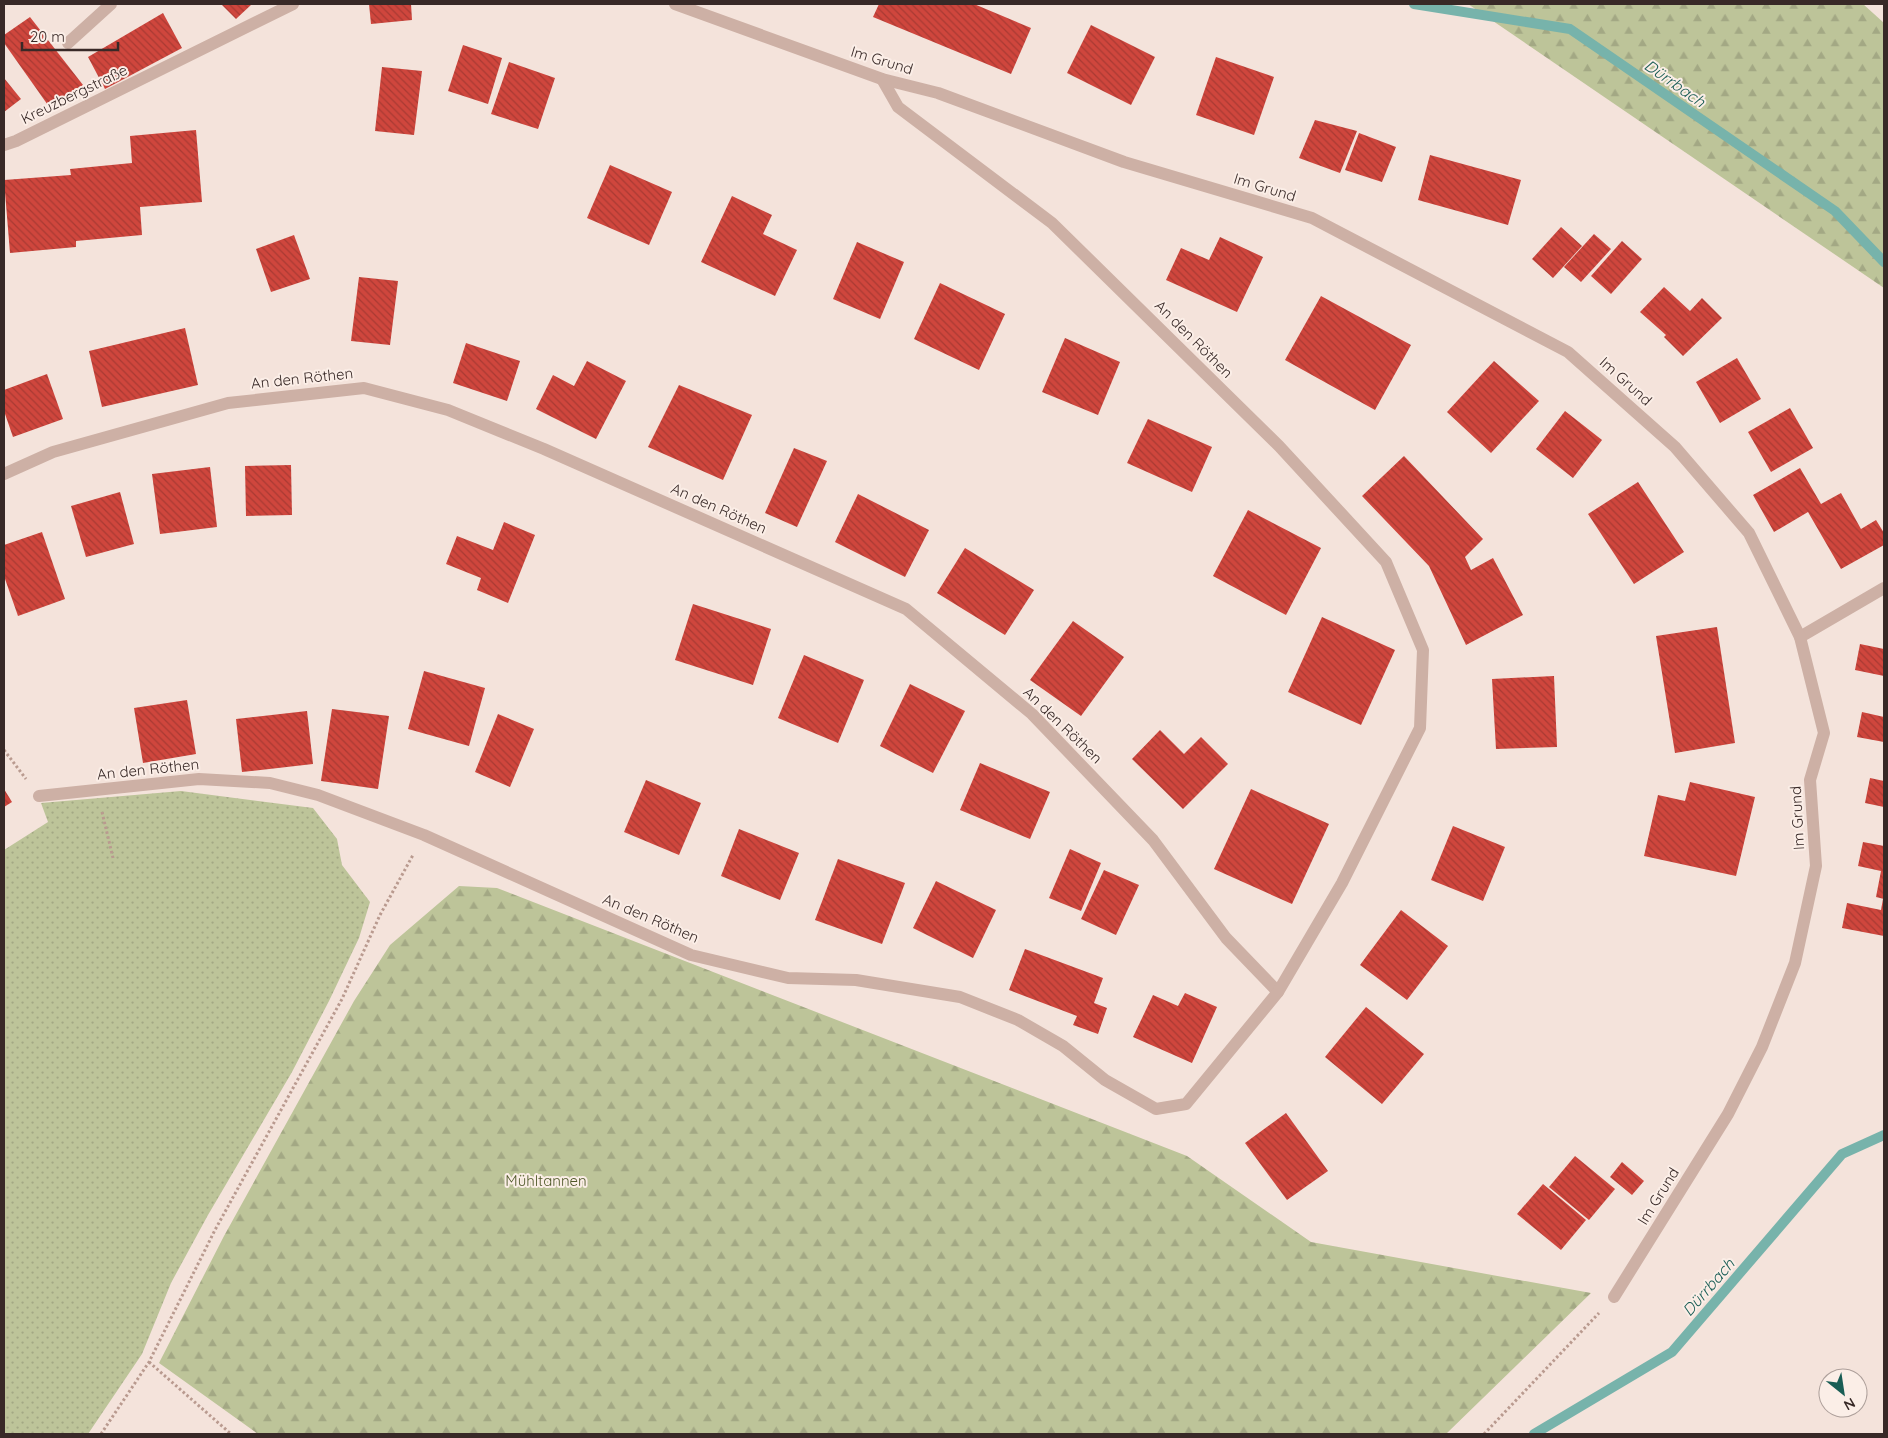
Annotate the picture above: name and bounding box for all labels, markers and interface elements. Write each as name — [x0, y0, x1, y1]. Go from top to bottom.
scale bar — [22, 20, 119, 52]
text: 20 m — [30, 27, 65, 46]
street label: Im Grund — [849, 42, 915, 78]
water label: Dürrbach — [1641, 55, 1710, 112]
street label: Kreuzbergstraße — [18, 60, 130, 128]
street label: Im Grund — [1232, 169, 1298, 205]
street label: An den Röthen — [1151, 296, 1237, 382]
street label: Im Grund — [1596, 353, 1656, 409]
street label: An den Röthen — [250, 363, 354, 393]
street label: An den Röthen — [668, 478, 770, 538]
street label: An den Röthen — [1019, 683, 1107, 767]
street label: An den Röthen — [96, 754, 200, 784]
street label: Im Grund — [1786, 786, 1808, 850]
street label: An den Röthen — [600, 889, 702, 947]
street label: Im Grund — [1633, 1164, 1683, 1228]
park label: Mühltannen — [505, 1171, 587, 1190]
water label: Dürrbach — [1678, 1253, 1739, 1320]
north arrow — [1818, 1368, 1868, 1418]
text: N — [1841, 1394, 1858, 1415]

